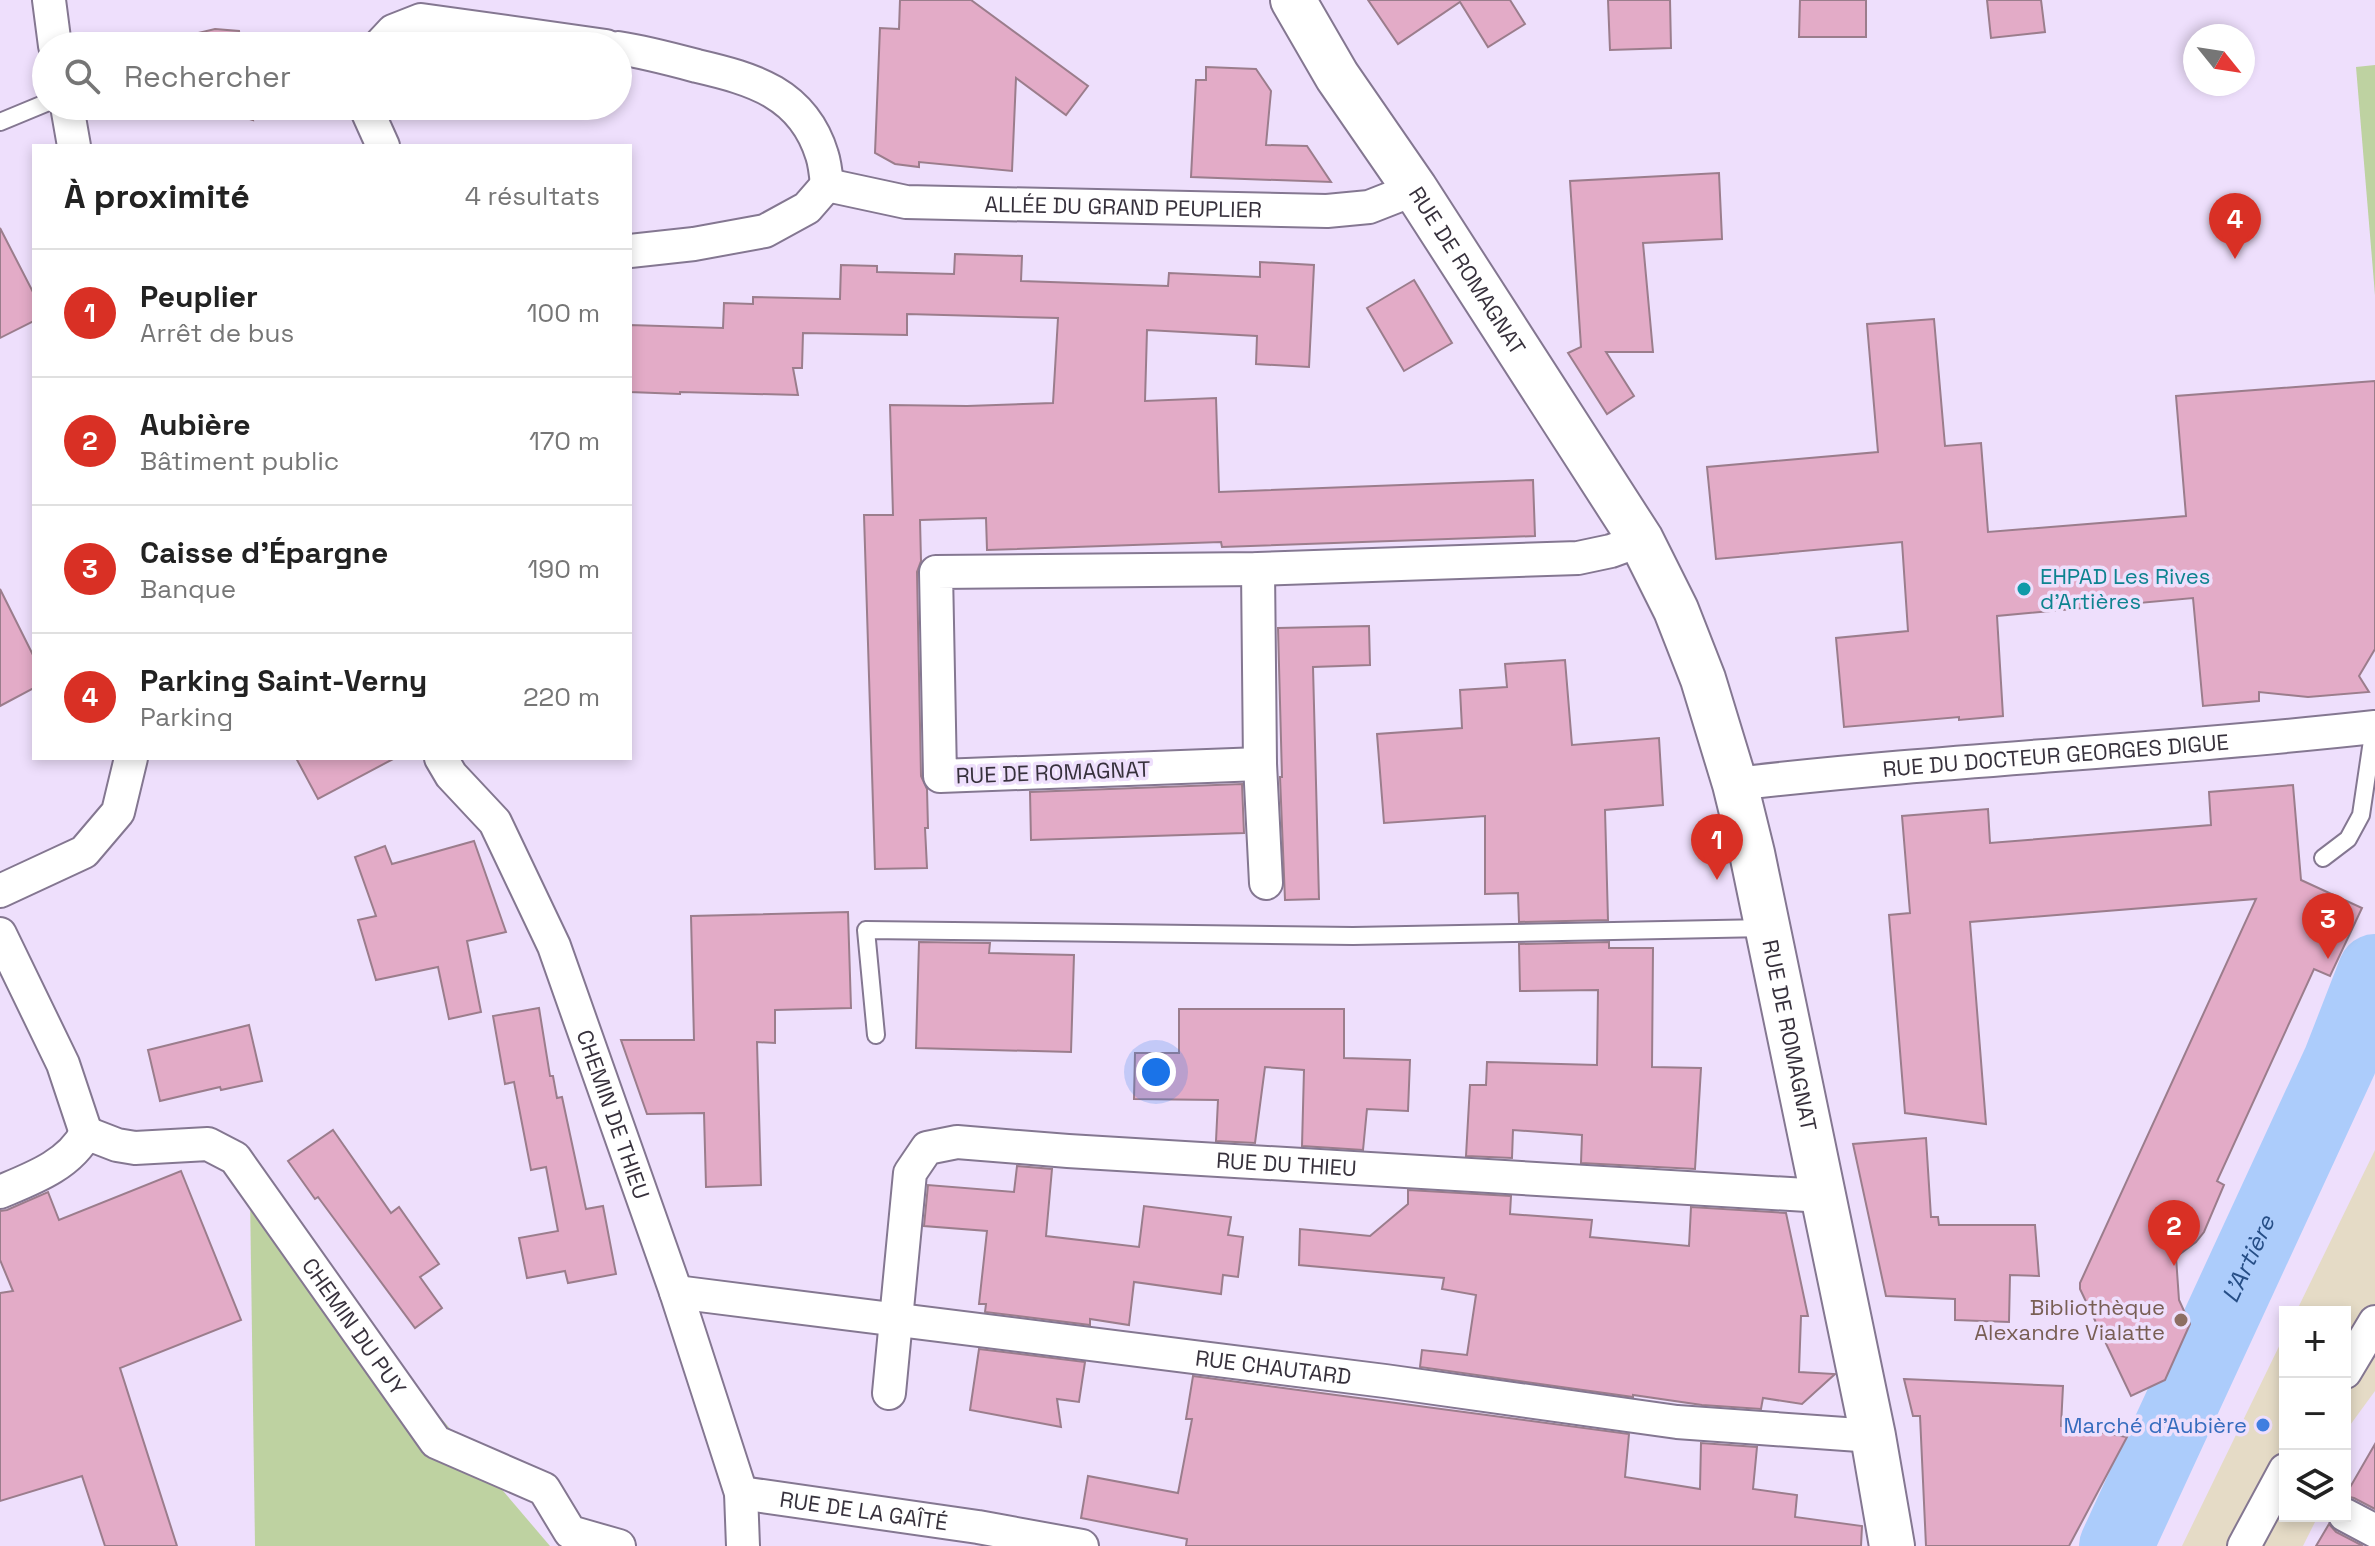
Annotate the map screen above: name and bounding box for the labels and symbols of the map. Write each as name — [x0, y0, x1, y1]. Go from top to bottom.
north arrow — [2183, 24, 2255, 96]
street label: RUE DE ROMAGNAT — [1403, 181, 1532, 360]
street label: ALLÉE DU GRAND PEUPLIER — [984, 190, 1262, 224]
pin: 4 — [2209, 193, 2261, 259]
place label: EHPAD Les Rives d'Artières — [2040, 562, 2210, 615]
marker: EHPAD Les Rives d'Artières — [2015, 580, 2033, 598]
street label: RUE DU DOCTEUR GEORGES DIGUE — [1881, 727, 2230, 783]
street label: RUE DE ROMAGNAT — [955, 755, 1151, 789]
pin: 1 — [1691, 814, 1743, 880]
pin: 3 — [2302, 893, 2354, 959]
street label: RUE DE ROMAGNAT — [1756, 937, 1823, 1134]
street label: CHEMIN DE THIEU — [571, 1026, 656, 1203]
your location — [1136, 1052, 1176, 1092]
street label: RUE DU THIEU — [1215, 1146, 1357, 1182]
pin: 2 — [2148, 1200, 2200, 1266]
water label: L'Artière — [2215, 1210, 2282, 1307]
street label: CHEMIN DU PUY — [296, 1252, 413, 1401]
place label: Bibliothèque Alexandre Vialatte — [1974, 1293, 2165, 1346]
marker: Bibliothèque Alexandre Vialatte — [2172, 1311, 2190, 1329]
street label: RUE CHAUTARD — [1194, 1343, 1353, 1391]
place label: Marché d'Aubière — [2063, 1411, 2247, 1439]
marker: Marché d'Aubière — [2254, 1416, 2272, 1434]
street label: RUE DE LA GAÎTÉ — [778, 1485, 950, 1537]

